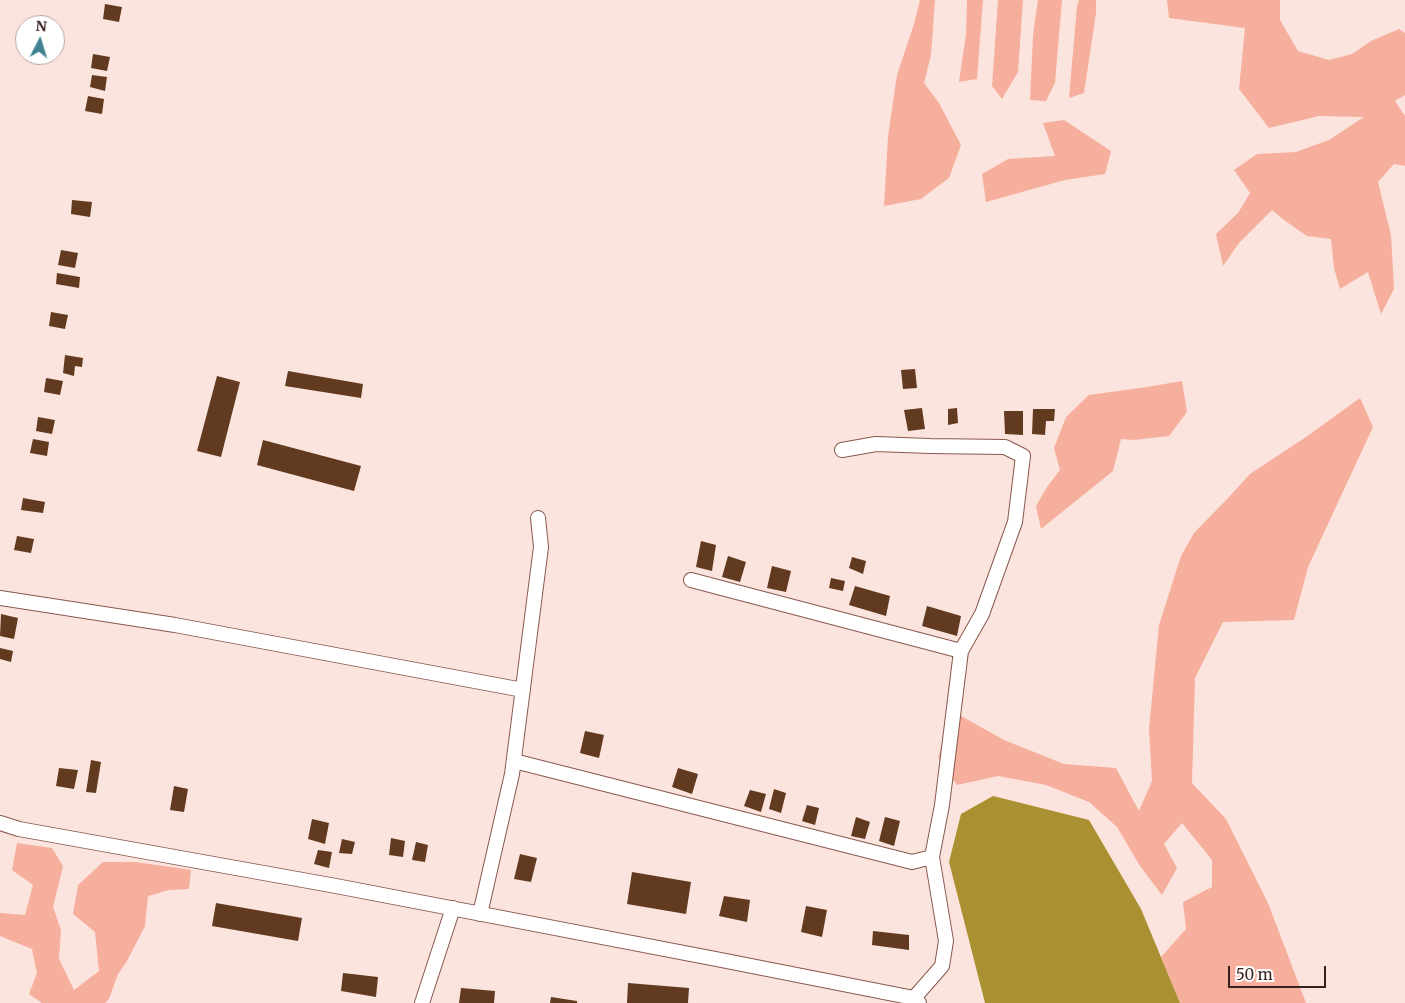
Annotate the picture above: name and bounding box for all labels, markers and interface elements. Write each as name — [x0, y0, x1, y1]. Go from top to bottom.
north arrow — [15, 15, 65, 65]
text: N — [35, 17, 48, 36]
scale bar — [1230, 956, 1328, 988]
text: 50 m — [1236, 965, 1273, 984]

